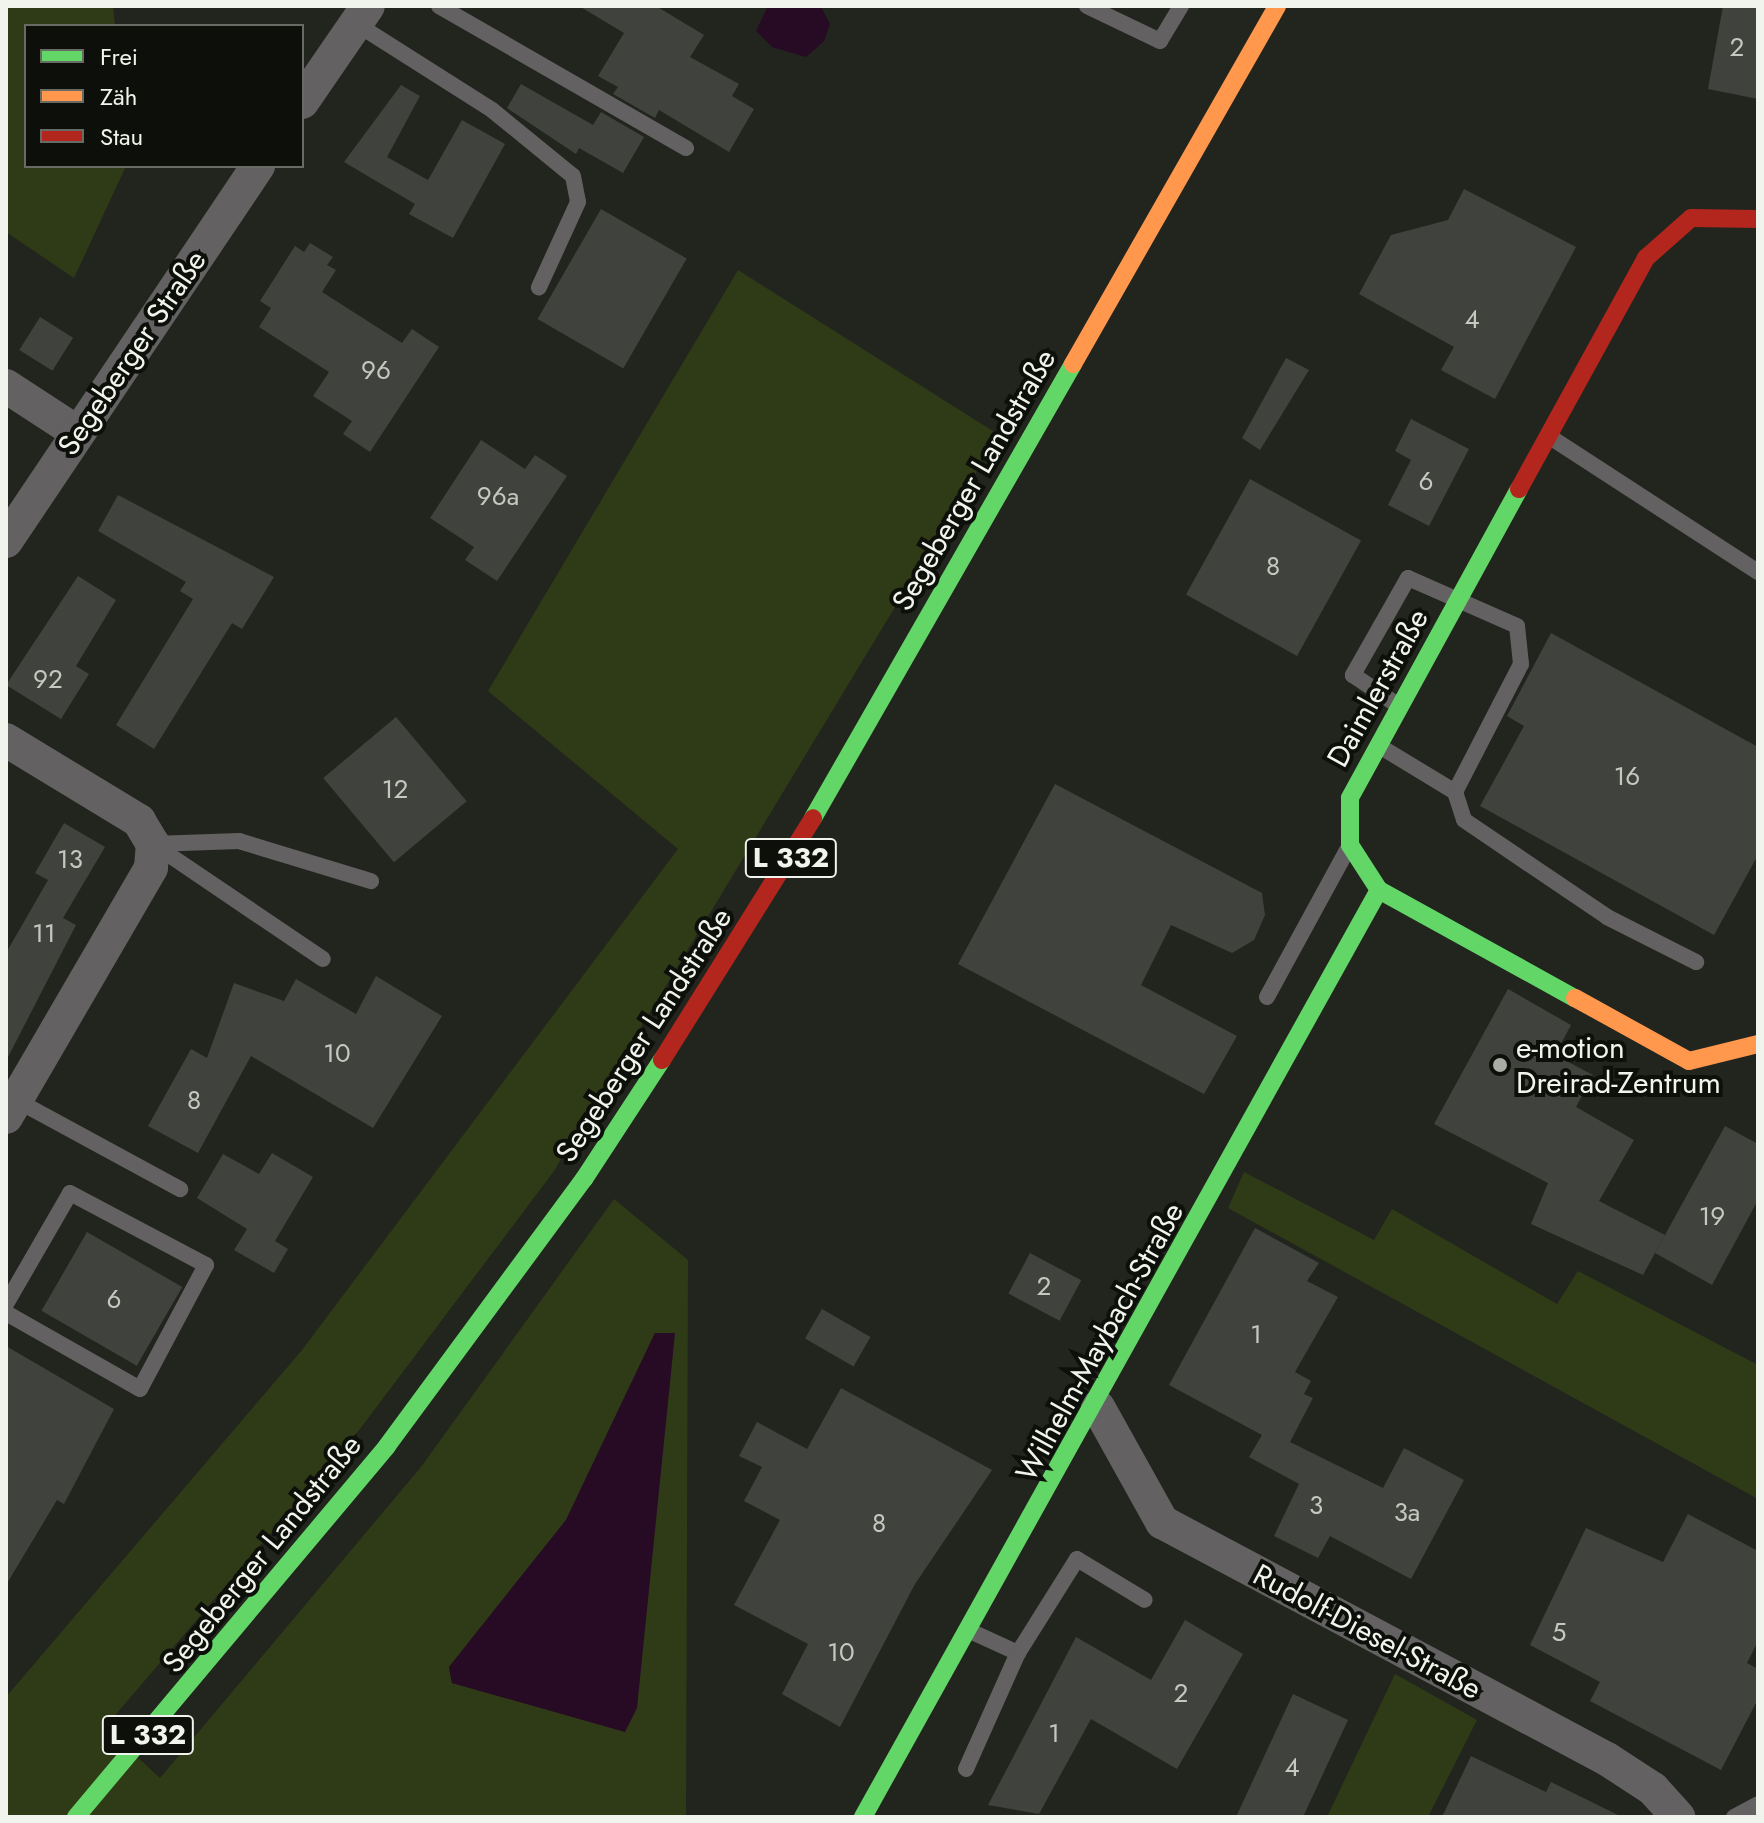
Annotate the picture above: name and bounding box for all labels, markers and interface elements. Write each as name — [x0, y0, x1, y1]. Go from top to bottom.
legend — [24, 24, 304, 168]
house number: 2 — [1730, 32, 1744, 64]
text: Frei — [100, 39, 138, 74]
text: Zäh — [100, 79, 137, 114]
text: Stau — [100, 119, 143, 154]
street label: Segeberger Straße — [50, 244, 214, 462]
house number: 4 — [1464, 304, 1480, 336]
street label: Segeberger Landstraße — [884, 343, 1064, 617]
house number: 96 — [361, 355, 391, 387]
house number: 6 — [1419, 466, 1433, 498]
house number: 96a — [477, 481, 519, 513]
house number: 8 — [1266, 551, 1280, 583]
street label: Daimlerstraße — [1320, 603, 1436, 773]
house number: 92 — [33, 664, 63, 696]
house number: 16 — [1614, 761, 1640, 793]
house number: 12 — [382, 774, 408, 806]
road number: L 332 — [743, 834, 839, 882]
house number: 13 — [57, 844, 83, 876]
street label: Segeberger Landstraße — [548, 901, 740, 1169]
house number: 11 — [32, 918, 56, 950]
place label: e-motion Dreirad-Zentrum — [1516, 1030, 1721, 1100]
house number: 10 — [323, 1038, 351, 1070]
marker: e-motion Dreirad-Zentrum — [1491, 1056, 1509, 1074]
house number: 8 — [187, 1085, 201, 1117]
street label: Wilhelm-Maybach-Straße — [1008, 1197, 1192, 1487]
house number: 19 — [1699, 1201, 1725, 1233]
house number: 2 — [1037, 1271, 1051, 1303]
house number: 6 — [107, 1284, 121, 1316]
house number: 1 — [1250, 1319, 1262, 1351]
street label: Segeberger Landstraße — [155, 1428, 369, 1680]
house number: 3 — [1309, 1490, 1323, 1522]
house number: 3a — [1394, 1497, 1420, 1529]
house number: 8 — [872, 1508, 886, 1540]
street label: Rudolf-Diesel-Straße — [1247, 1557, 1487, 1707]
house number: 5 — [1552, 1617, 1566, 1649]
house number: 10 — [827, 1637, 855, 1669]
house number: 2 — [1174, 1678, 1188, 1710]
road number: L 332 — [100, 1711, 196, 1759]
house number: 1 — [1048, 1718, 1060, 1750]
house number: 4 — [1284, 1752, 1300, 1784]

